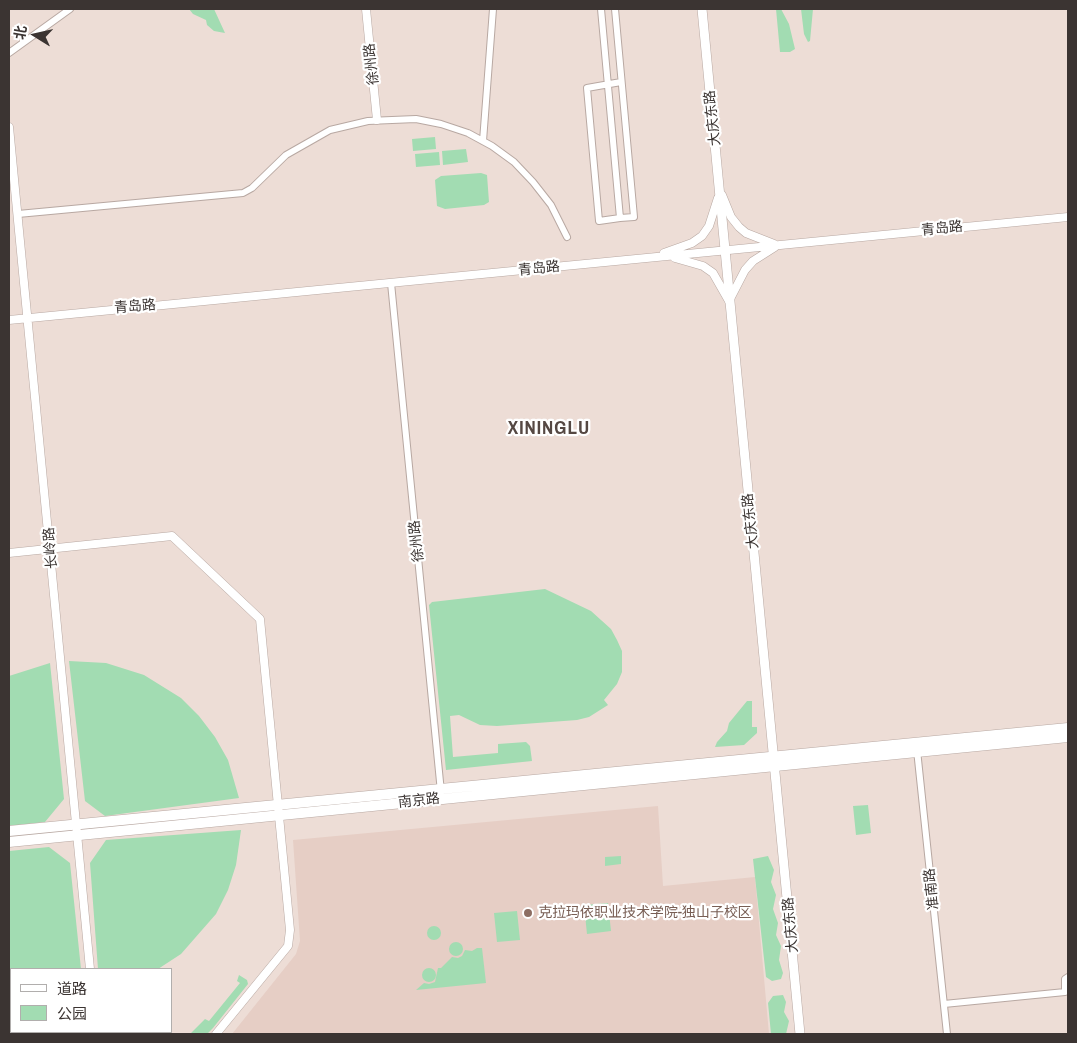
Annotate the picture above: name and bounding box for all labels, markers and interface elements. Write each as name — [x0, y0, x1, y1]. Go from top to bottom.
north arrow — [10, 10, 60, 60]
text: 北 — [10, 24, 30, 41]
street label: 徐州路 — [361, 42, 383, 86]
street label: 大庆东路 — [702, 89, 724, 147]
street label: 青岛路 — [920, 218, 964, 240]
street label: 青岛路 — [517, 258, 561, 280]
street label: 青岛路 — [113, 297, 157, 317]
district label: XININGLU — [507, 418, 591, 440]
street label: 大庆东路 — [740, 492, 762, 550]
street label: 徐州路 — [406, 519, 428, 563]
street label: 长岭路 — [41, 526, 61, 570]
street label: 南京路 — [397, 790, 441, 812]
street label: 准南路 — [921, 867, 943, 911]
street label: 大庆东路 — [780, 896, 802, 954]
place label: 克拉玛依职业技术学院-独山子校区 — [538, 905, 752, 921]
marker: 克拉玛依职业技术学院-独山子校区 — [522, 907, 534, 919]
legend — [10, 968, 172, 1033]
text: 道路 — [57, 978, 87, 999]
text: 公园 — [57, 1003, 87, 1024]

